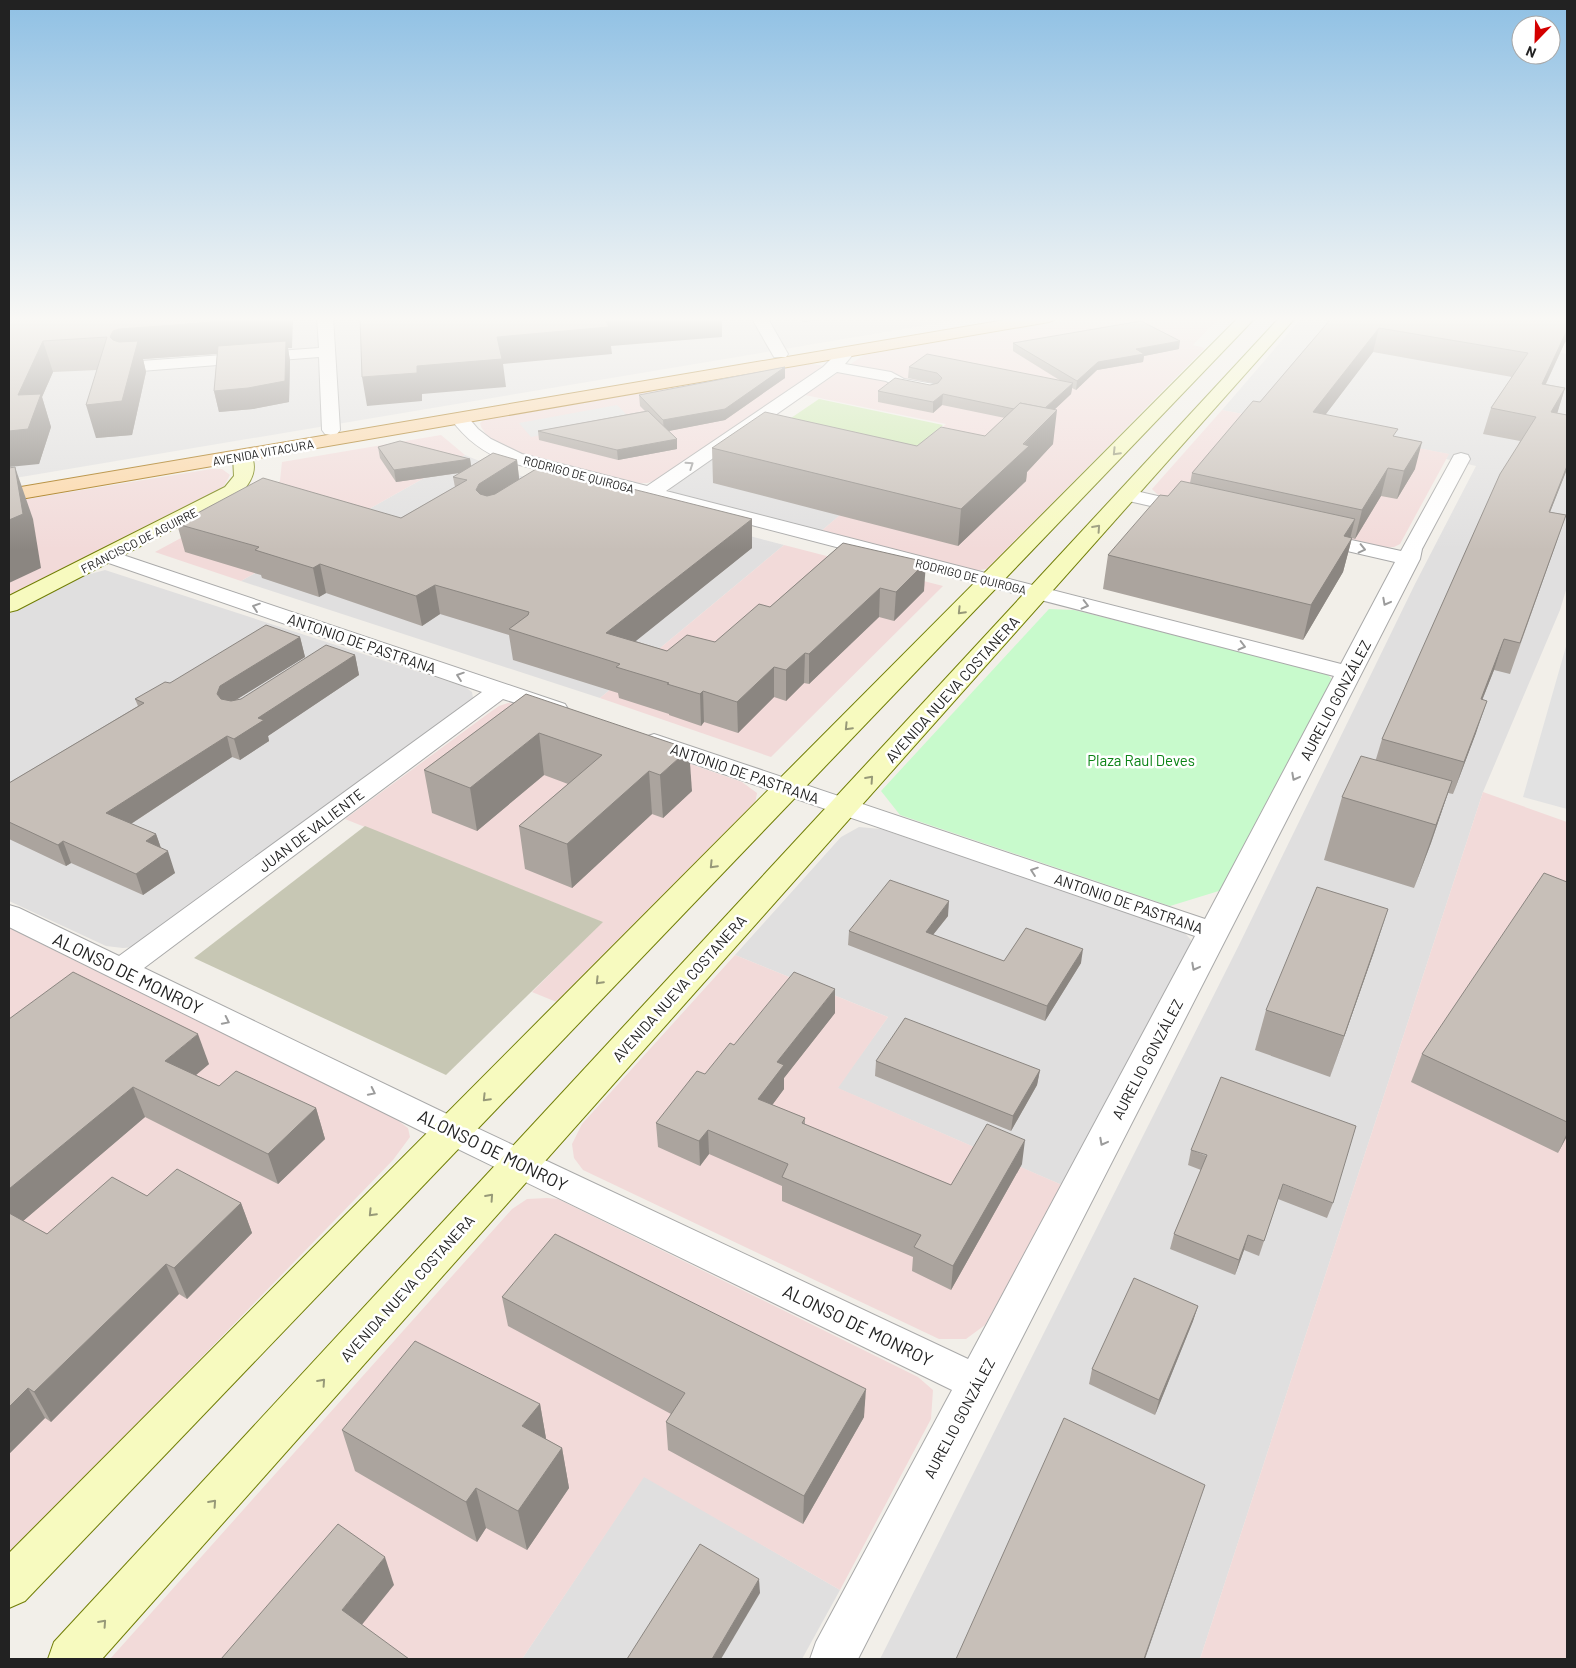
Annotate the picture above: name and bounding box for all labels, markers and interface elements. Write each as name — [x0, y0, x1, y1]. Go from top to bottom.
north arrow — [1511, 15, 1561, 65]
text: N — [1523, 43, 1538, 62]
street label: AVENIDA VITACURA — [211, 436, 315, 468]
one-way arrow — [1113, 447, 1122, 456]
street label: RODRIGO DE QUIROGA — [522, 452, 636, 496]
one-way arrow — [684, 462, 694, 471]
street label: FRANCISCO DE AGUIRRE — [78, 504, 200, 576]
one-way arrow — [1091, 524, 1100, 533]
one-way arrow — [1357, 543, 1366, 554]
street label: RODRIGO DE QUIROGA — [914, 555, 1028, 597]
one-way arrow — [1382, 597, 1392, 606]
one-way arrow — [1080, 600, 1088, 610]
one-way arrow — [253, 603, 261, 613]
one-way arrow — [958, 605, 967, 614]
street label: ANTONIO DE PASTRANA — [285, 609, 439, 677]
street label: AVENIDA NUEVA COSTANERA — [881, 612, 1023, 766]
street label: AURELIO GONZÁLEZ — [1296, 637, 1374, 763]
one-way arrow — [1238, 640, 1246, 650]
one-way arrow — [456, 672, 465, 682]
one-way arrow — [844, 721, 853, 730]
street label: ANTONIO DE PASTRANA — [668, 739, 822, 807]
park label: Plaza Raul Deves — [1087, 751, 1195, 769]
one-way arrow — [1291, 772, 1301, 781]
one-way arrow — [864, 776, 873, 785]
street label: JUAN DE VALIENTE — [255, 784, 367, 876]
one-way arrow — [710, 860, 719, 869]
one-way arrow — [1031, 867, 1039, 877]
street label: ANTONIO DE PASTRANA — [1052, 869, 1206, 937]
street label: AVENIDA NUEVA COSTANERA — [608, 911, 750, 1065]
street label: ALONSO DE MONROY — [50, 927, 206, 1019]
one-way arrow — [1191, 962, 1201, 971]
one-way arrow — [596, 976, 605, 985]
street label: AURELIO GONZÁLEZ — [1108, 996, 1186, 1122]
one-way arrow — [220, 1015, 229, 1025]
one-way arrow — [367, 1085, 376, 1096]
one-way arrow — [483, 1092, 492, 1101]
street label: ALONSO DE MONROY — [415, 1104, 571, 1196]
one-way arrow — [1099, 1137, 1109, 1146]
one-way arrow — [484, 1194, 493, 1203]
one-way arrow — [369, 1208, 378, 1217]
street label: AVENIDA NUEVA COSTANERA — [336, 1211, 478, 1365]
street label: ALONSO DE MONROY — [780, 1279, 936, 1371]
street label: AURELIO GONZÁLEZ — [920, 1355, 998, 1481]
one-way arrow — [316, 1379, 325, 1388]
one-way arrow — [207, 1499, 216, 1508]
one-way arrow — [98, 1620, 107, 1629]

